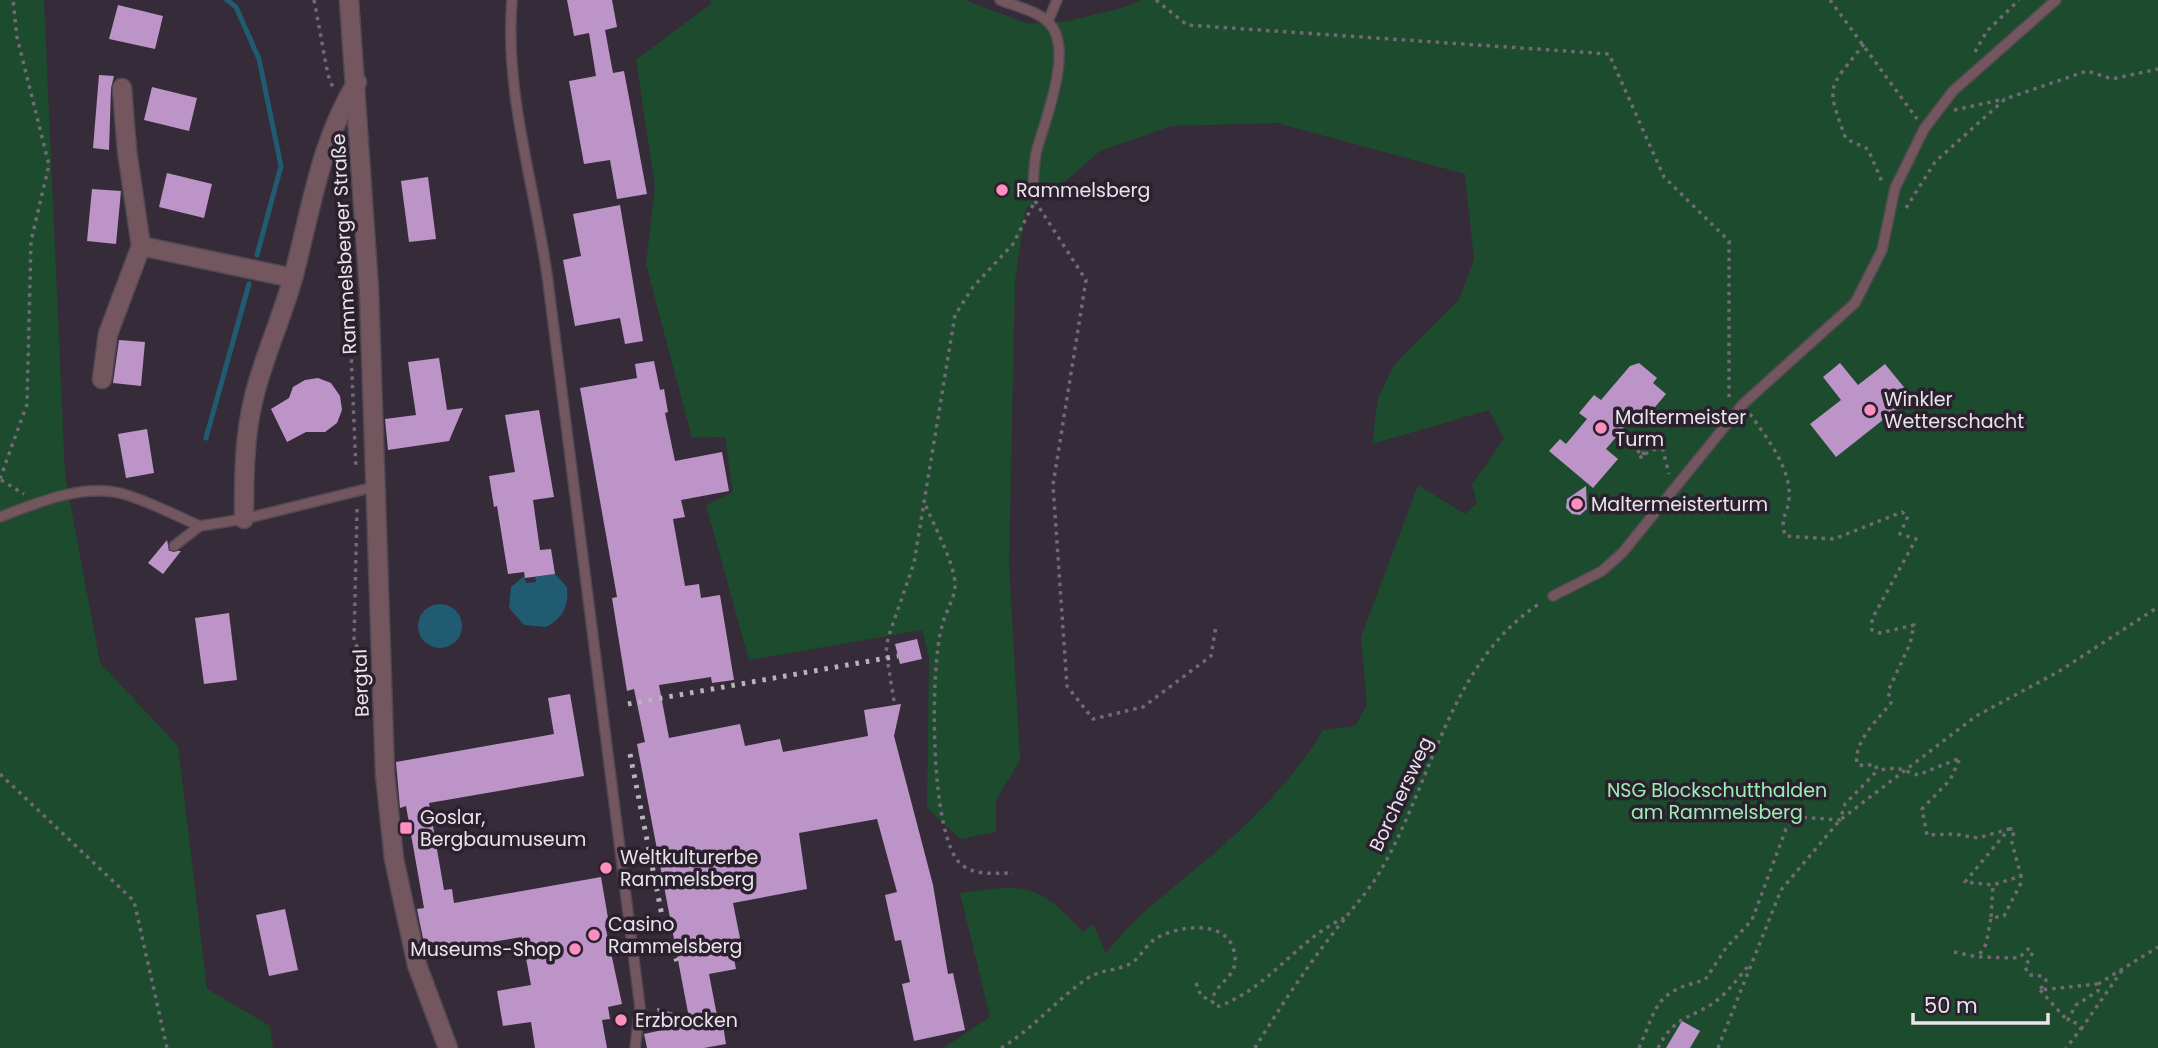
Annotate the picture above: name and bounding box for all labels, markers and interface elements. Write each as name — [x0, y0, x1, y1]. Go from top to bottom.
street label: Rammelsberger Straße — [325, 133, 363, 355]
place label: Rammelsberg — [1016, 177, 1150, 204]
marker: Rammelsberg — [994, 182, 1010, 198]
place label: Winkler Wetterschacht — [1884, 386, 2024, 435]
marker: Winkler Wetterschacht — [1862, 402, 1878, 418]
place label: Maltermeister Turm — [1615, 404, 1746, 453]
marker: Maltermeister Turm — [1593, 420, 1609, 436]
place label: Maltermeisterturm — [1591, 491, 1768, 518]
marker: Maltermeisterturm — [1569, 496, 1585, 512]
street label: Bergtal — [346, 649, 376, 717]
street label: Borchersweg — [1363, 732, 1439, 856]
park label: NSG Blockschutthalden am Rammelsberg — [1607, 777, 1827, 826]
place label: Goslar, Bergbaumuseum — [420, 804, 586, 853]
marker: Goslar, Bergbaumuseum — [398, 820, 414, 836]
place label: Weltkulturerbe Rammelsberg — [620, 844, 758, 893]
marker: Weltkulturerbe Rammelsberg — [598, 860, 614, 876]
place label: Casino Rammelsberg — [608, 911, 742, 960]
marker: Casino Rammelsberg — [586, 927, 602, 943]
place label: Museums-Shop — [410, 936, 561, 963]
marker: Museums-Shop — [567, 941, 583, 957]
scale bar — [1913, 982, 2048, 1026]
text: 50 m — [1924, 991, 1978, 1020]
place label: Erzbrocken — [635, 1007, 738, 1034]
marker: Erzbrocken — [613, 1012, 629, 1028]

